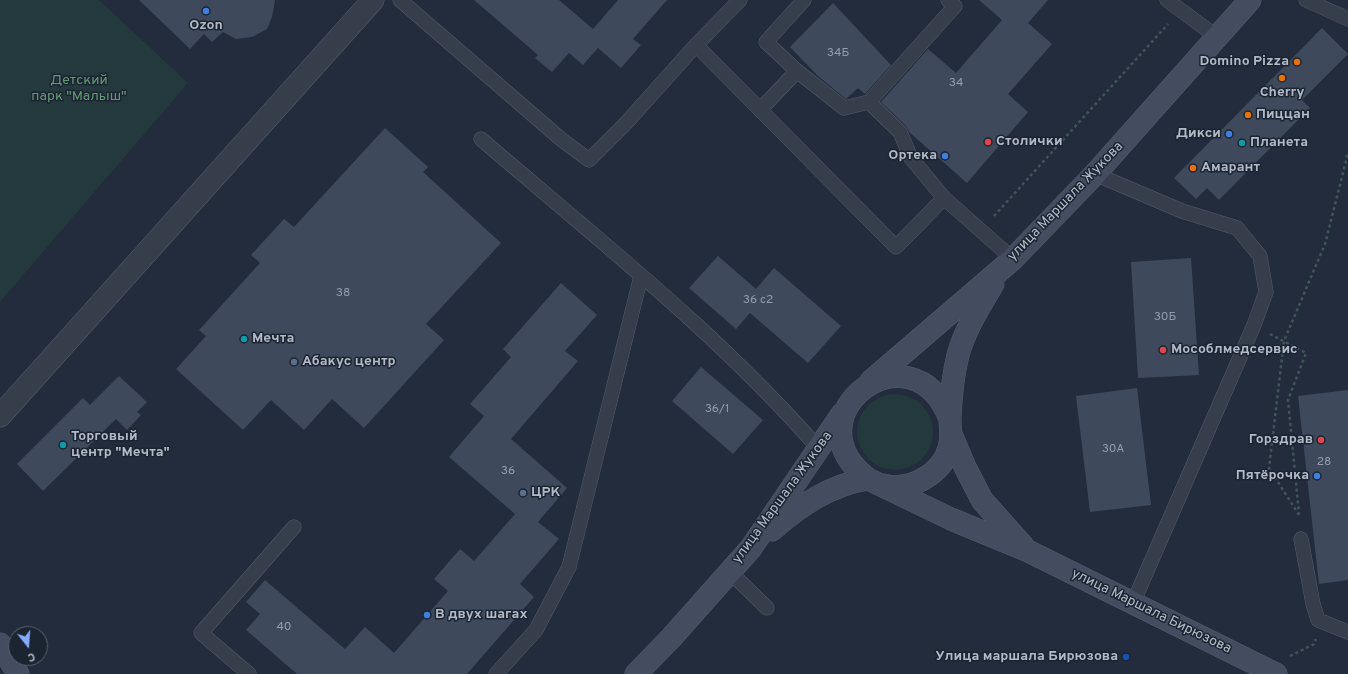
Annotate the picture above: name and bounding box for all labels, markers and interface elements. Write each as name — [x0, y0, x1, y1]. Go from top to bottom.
marker: Ozon — [201, 6, 211, 16]
place label: Ozon — [189, 18, 223, 34]
house number: 34Б — [827, 47, 849, 61]
place label: Domino Pizza — [1200, 54, 1289, 70]
marker: Domino Pizza — [1292, 57, 1302, 67]
park label: Детский парк "Малыш" — [31, 73, 127, 106]
marker: Cherry — [1277, 73, 1287, 83]
house number: 34 — [949, 77, 963, 91]
place label: Cherry — [1260, 85, 1304, 101]
place label: Пиццан — [1256, 107, 1310, 123]
marker: Пиццан — [1243, 110, 1253, 120]
place label: Дикси — [1176, 126, 1221, 142]
marker: Дикси — [1224, 129, 1234, 139]
place label: Столички — [996, 134, 1063, 150]
place label: Планета — [1250, 135, 1308, 151]
marker: Столички — [983, 137, 993, 147]
marker: Планета — [1237, 138, 1247, 148]
street label: улица Маршала Жукова — [1005, 139, 1127, 265]
place label: Ортека — [888, 148, 937, 164]
marker: Ортека — [940, 151, 950, 161]
place label: Амарант — [1201, 160, 1260, 176]
marker: Амарант — [1188, 163, 1198, 173]
house number: 38 — [336, 287, 350, 301]
house number: 36 с2 — [743, 294, 773, 308]
house number: 30Б — [1154, 311, 1176, 325]
place label: Мечта — [252, 331, 294, 347]
marker: Мечта — [239, 334, 249, 344]
place label: Мособлмедсервис — [1171, 342, 1298, 358]
marker: Мособлмедсервис — [1158, 345, 1168, 355]
place label: Абакус центр — [302, 354, 396, 370]
marker: Абакус центр — [289, 357, 299, 367]
house number: 36/1 — [705, 403, 729, 417]
place label: Торговый центр "Мечта" — [71, 429, 170, 462]
street label: улица Маршала Жукова — [729, 429, 837, 567]
place label: Горздрав — [1249, 432, 1313, 448]
marker: Горздрав — [1316, 435, 1326, 445]
marker: Торговый центр "Мечта" — [58, 440, 68, 450]
house number: 30А — [1102, 443, 1124, 457]
house number: 28 — [1317, 456, 1331, 470]
house number: 36 — [501, 465, 515, 479]
place label: Пятёрочка — [1236, 468, 1309, 484]
marker: Пятёрочка — [1312, 471, 1322, 481]
place label: ЦРК — [531, 485, 560, 501]
marker: ЦРК — [518, 488, 528, 498]
street label: улица Маршала Бирюзова — [1068, 566, 1234, 658]
place label: В двух шагах — [435, 607, 528, 623]
marker: В двух шагах — [422, 610, 432, 620]
house number: 40 — [276, 621, 292, 635]
north arrow — [8, 626, 48, 666]
text: С — [26, 649, 37, 664]
place label: Улица маршала Бирюзова — [935, 649, 1118, 665]
marker: Улица маршала Бирюзова — [1121, 652, 1131, 662]

